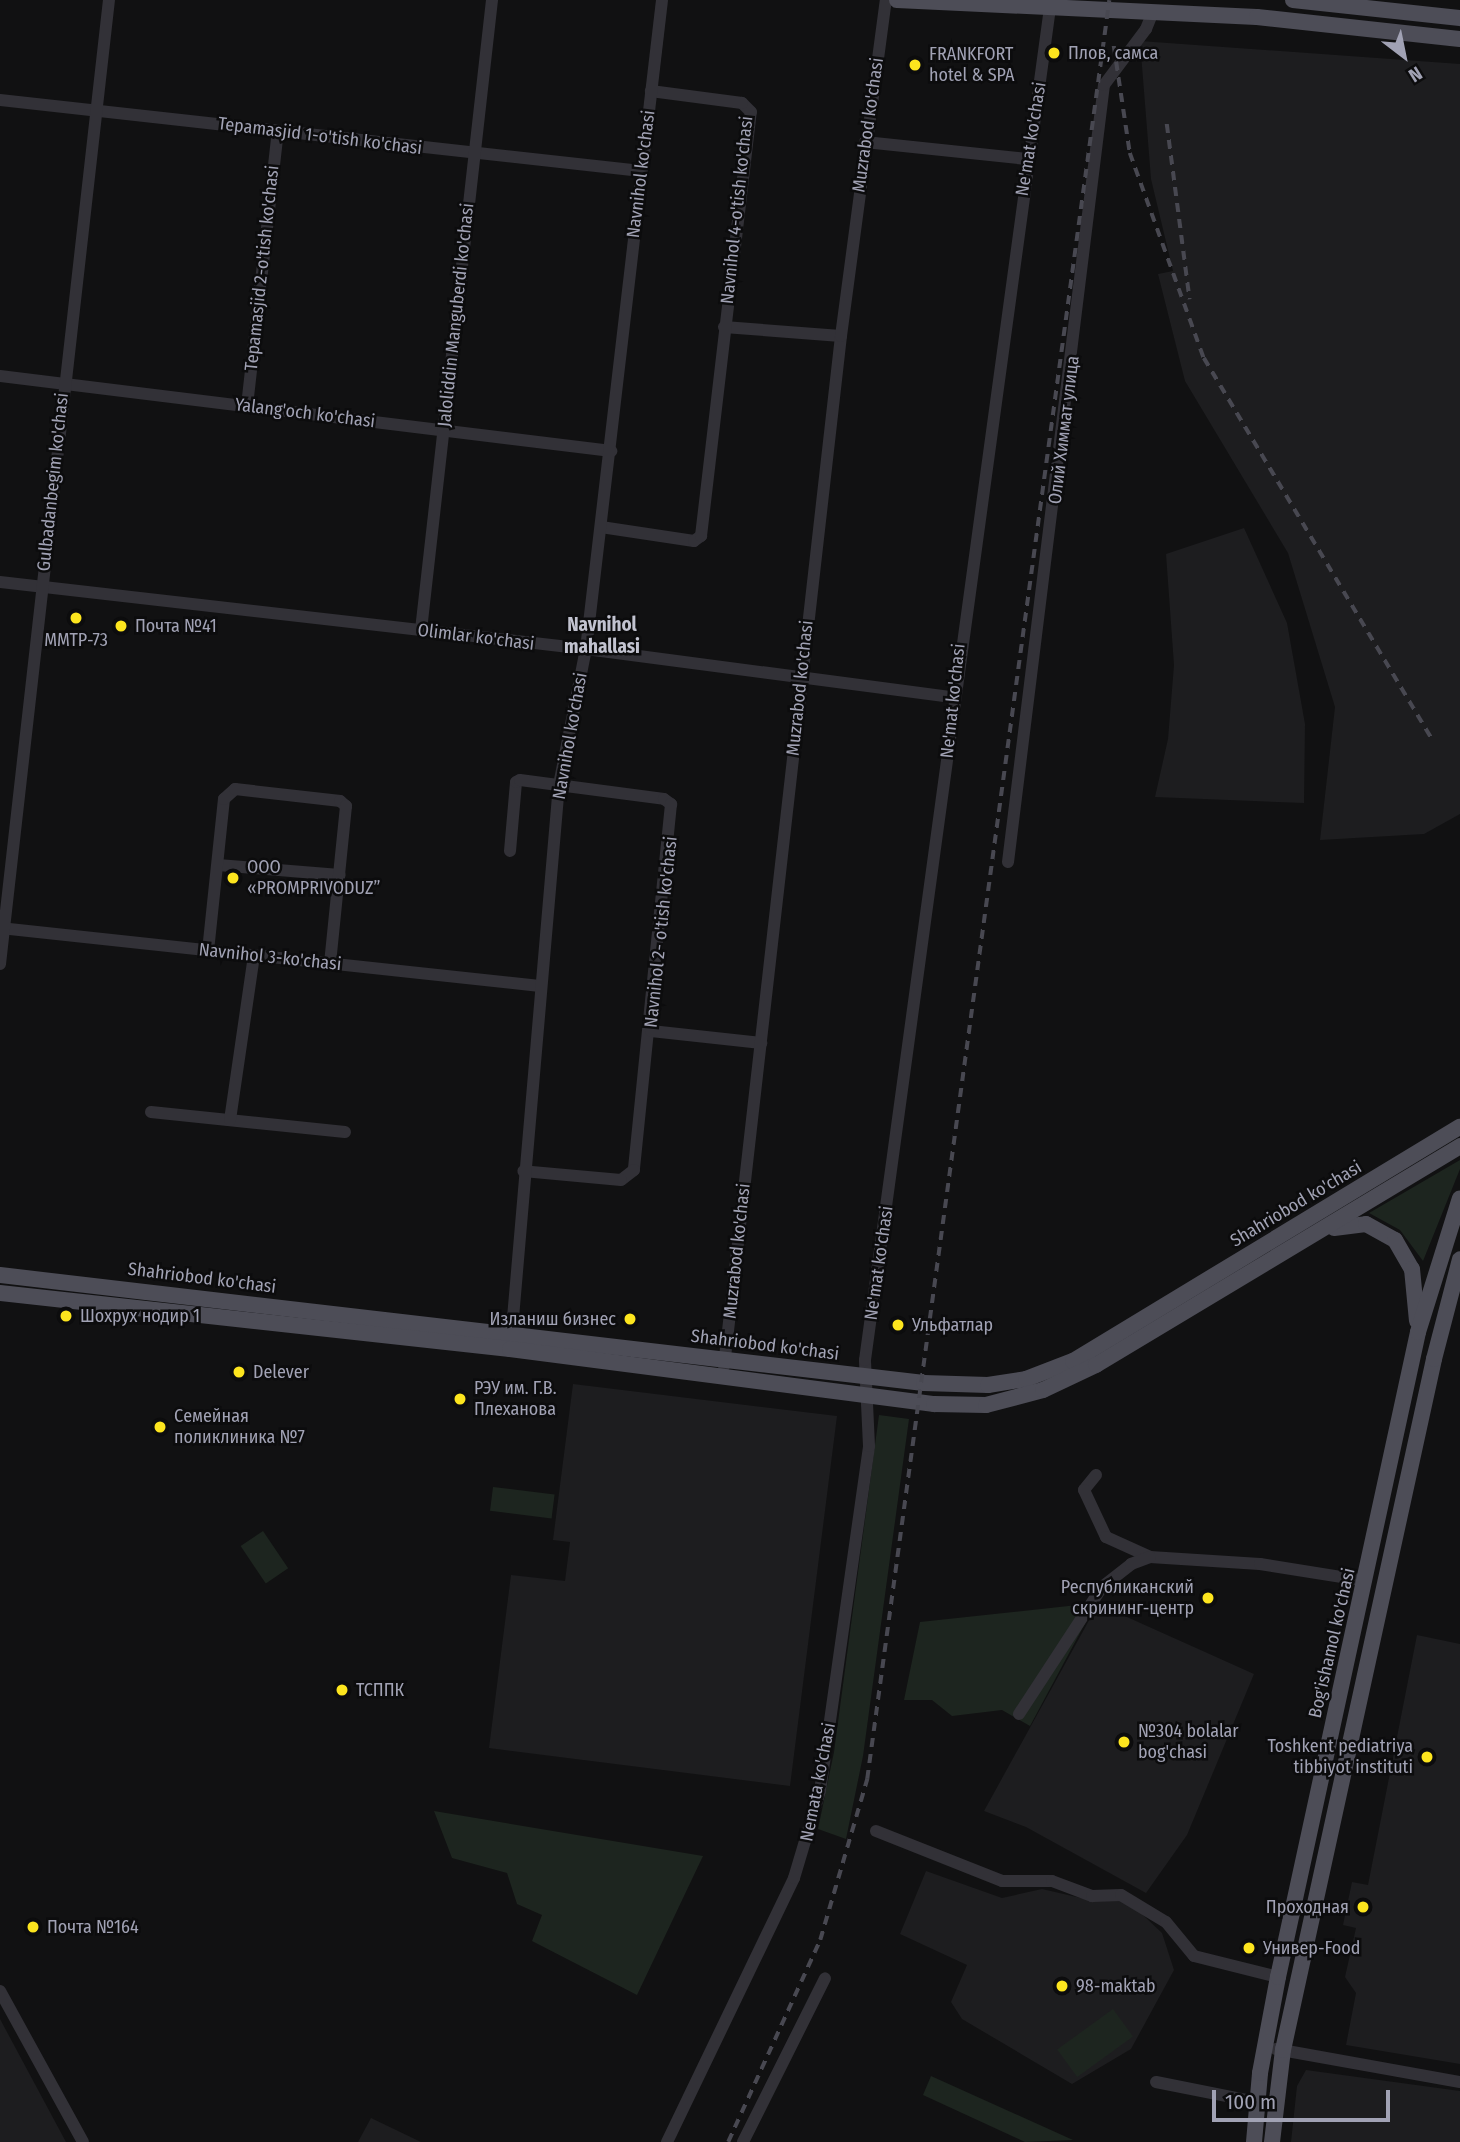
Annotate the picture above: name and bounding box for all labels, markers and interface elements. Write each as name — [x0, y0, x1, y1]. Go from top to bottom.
north arrow — [1369, 21, 1439, 91]
place label: Плов, самса — [1068, 42, 1158, 64]
place label: FRANKFORT hotel & SPA — [929, 44, 1014, 86]
marker: Плов, самса — [1046, 45, 1062, 61]
street label: Muzrabod ko'chasi — [848, 56, 888, 194]
marker: FRANKFORT hotel & SPA — [907, 57, 923, 73]
text: N — [1404, 61, 1426, 87]
street label: Ne'mat ko'chasi — [1011, 80, 1051, 198]
street label: Navnihol ko'chasi — [622, 109, 660, 239]
street label: Tepamasjid 1-o'tish ko'chasi — [217, 113, 423, 159]
street label: Navnihol 4-o'tish ko'chasi — [716, 115, 758, 305]
street label: Tepamasjid 2-o'tish ko'chasi — [240, 164, 284, 372]
street label: Jaloliddin Manguberdi ko'chasi — [433, 202, 479, 428]
street label: Олий Химмат улица — [1044, 355, 1084, 505]
street label: Gulbadanbegim ko'chasi — [33, 392, 73, 572]
street label: Yalang'och ko'chasi — [234, 394, 376, 432]
marker: MMTP-73 — [68, 610, 84, 626]
district label: Navnihol mahallasi — [564, 614, 640, 658]
place label: Почта №41 — [135, 615, 217, 637]
marker: Почта №41 — [113, 618, 129, 634]
street label: Olimlar ko'chasi — [416, 619, 536, 655]
street label: Muzrabod ko'chasi — [782, 619, 818, 757]
place label: MMTP-73 — [44, 629, 108, 651]
street label: Ne'mat ko'chasi — [936, 643, 970, 759]
street label: Navnihol ko'chasi — [548, 671, 592, 801]
street label: Navnihol 2- o'tish ko'chasi — [640, 835, 682, 1029]
place label: ООО «PROMPRIVODUZ” — [247, 857, 380, 900]
marker: ООО «PROMPRIVODUZ” — [225, 870, 241, 886]
street label: Navnihol 3-ko'chasi — [198, 939, 342, 975]
street label: Shahriobod ko'chasi — [1227, 1156, 1365, 1252]
street label: Muzrabod ko'chasi — [719, 1182, 755, 1320]
street label: Ne'mat ko'chasi — [860, 1204, 898, 1322]
street label: Shahriobod ko'chasi — [127, 1258, 277, 1298]
place label: Шохрух нодир 1 — [80, 1305, 200, 1327]
marker: Шохрух нодир 1 — [58, 1308, 74, 1324]
place label: Изланиш бизнес — [490, 1308, 616, 1330]
marker: Изланиш бизнес — [622, 1311, 638, 1327]
place label: Ульфатлар — [912, 1314, 993, 1336]
marker: Ульфатлар — [890, 1317, 906, 1333]
street label: Shahriobod ko'chasi — [690, 1325, 840, 1365]
place label: Delever — [253, 1361, 309, 1383]
marker: Delever — [231, 1364, 247, 1380]
place label: РЭУ им. Г.В. Плеханова — [474, 1378, 556, 1420]
marker: РЭУ им. Г.В. Плеханова — [452, 1391, 468, 1407]
place label: Cемейная поликлиника №7 — [174, 1406, 305, 1448]
marker: Cемейная поликлиника №7 — [152, 1419, 168, 1435]
street label: Bog'ishamol ko'chasi — [1304, 1566, 1360, 1720]
place label: Республиканский скрининг-центр — [1061, 1577, 1194, 1620]
marker: Республиканский скрининг-центр — [1200, 1590, 1216, 1606]
place label: ТСППК — [356, 1679, 404, 1701]
marker: ТСППК — [334, 1682, 350, 1698]
street label: Nemata ko'chasi — [796, 1721, 840, 1843]
place label: №304 bolalar bog'chasi — [1138, 1721, 1239, 1764]
marker: №304 bolalar bog'chasi — [1116, 1734, 1132, 1750]
place label: Toshkent pediatriya tibbiyot instituti — [1268, 1736, 1413, 1778]
marker: Toshkent pediatriya tibbiyot instituti — [1419, 1749, 1435, 1765]
place label: Проходная — [1266, 1896, 1349, 1918]
marker: Проходная — [1355, 1899, 1371, 1915]
place label: Почта №164 — [47, 1916, 139, 1938]
marker: Почта №164 — [25, 1919, 41, 1935]
place label: Универ-Food — [1263, 1937, 1360, 1959]
marker: Универ-Food — [1241, 1940, 1257, 1956]
place label: 98-maktab — [1076, 1975, 1156, 1997]
marker: 98-maktab — [1054, 1978, 1070, 1994]
scale bar — [1215, 2076, 1394, 2120]
text: 100 m — [1225, 2089, 1276, 2115]

